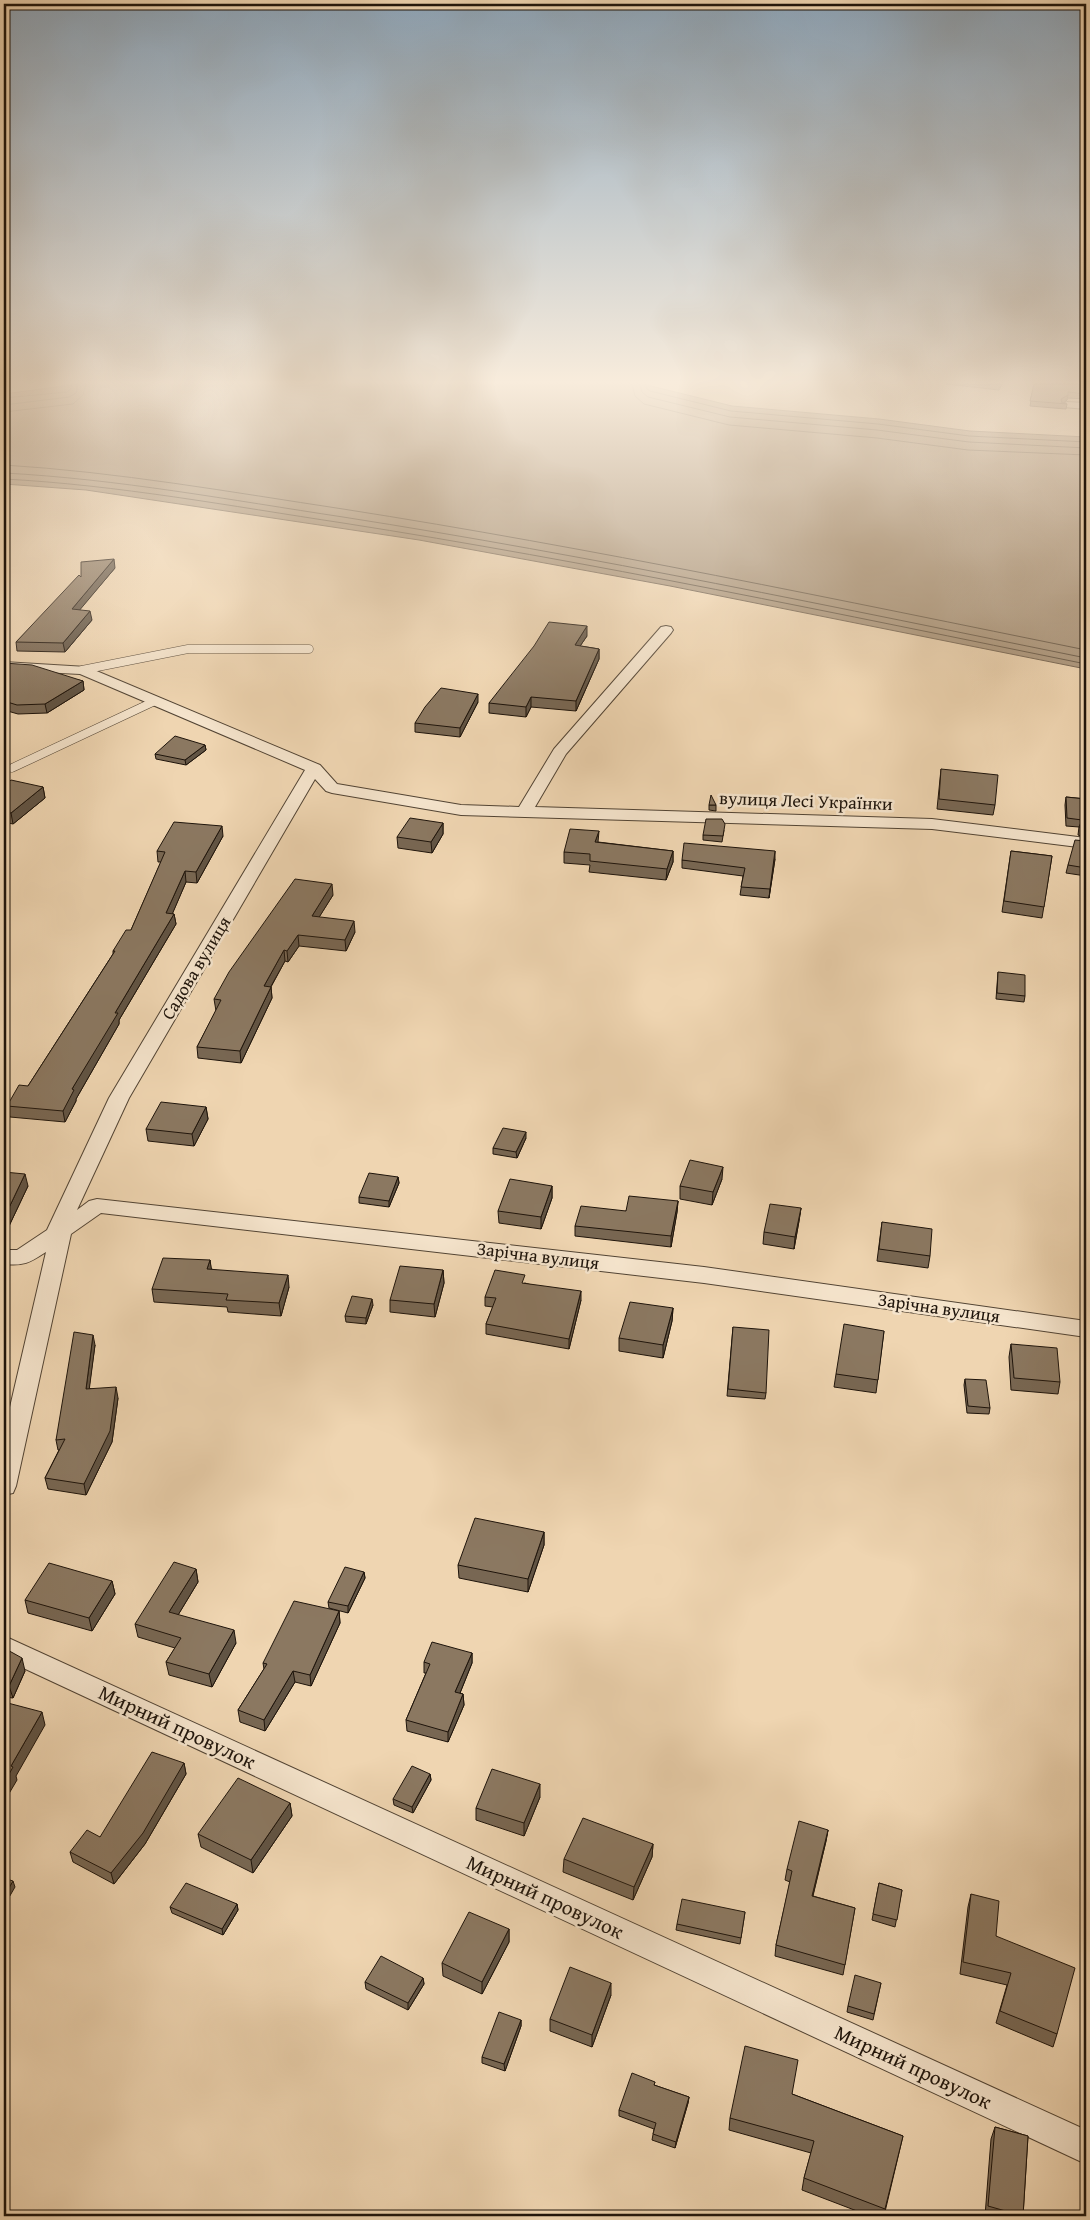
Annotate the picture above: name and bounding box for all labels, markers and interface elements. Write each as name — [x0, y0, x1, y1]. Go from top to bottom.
street label: вулиця Лесі Українки — [719, 784, 893, 817]
street label: Садова вулиця — [154, 911, 237, 1025]
street label: Зарічна вулиця — [475, 1235, 601, 1276]
street label: Зарічна вулиця — [876, 1286, 1002, 1329]
street label: Мирний провулок — [94, 1677, 261, 1777]
street label: Мирний провулок — [462, 1847, 629, 1947]
street label: Мирний провулок — [830, 2017, 997, 2117]

